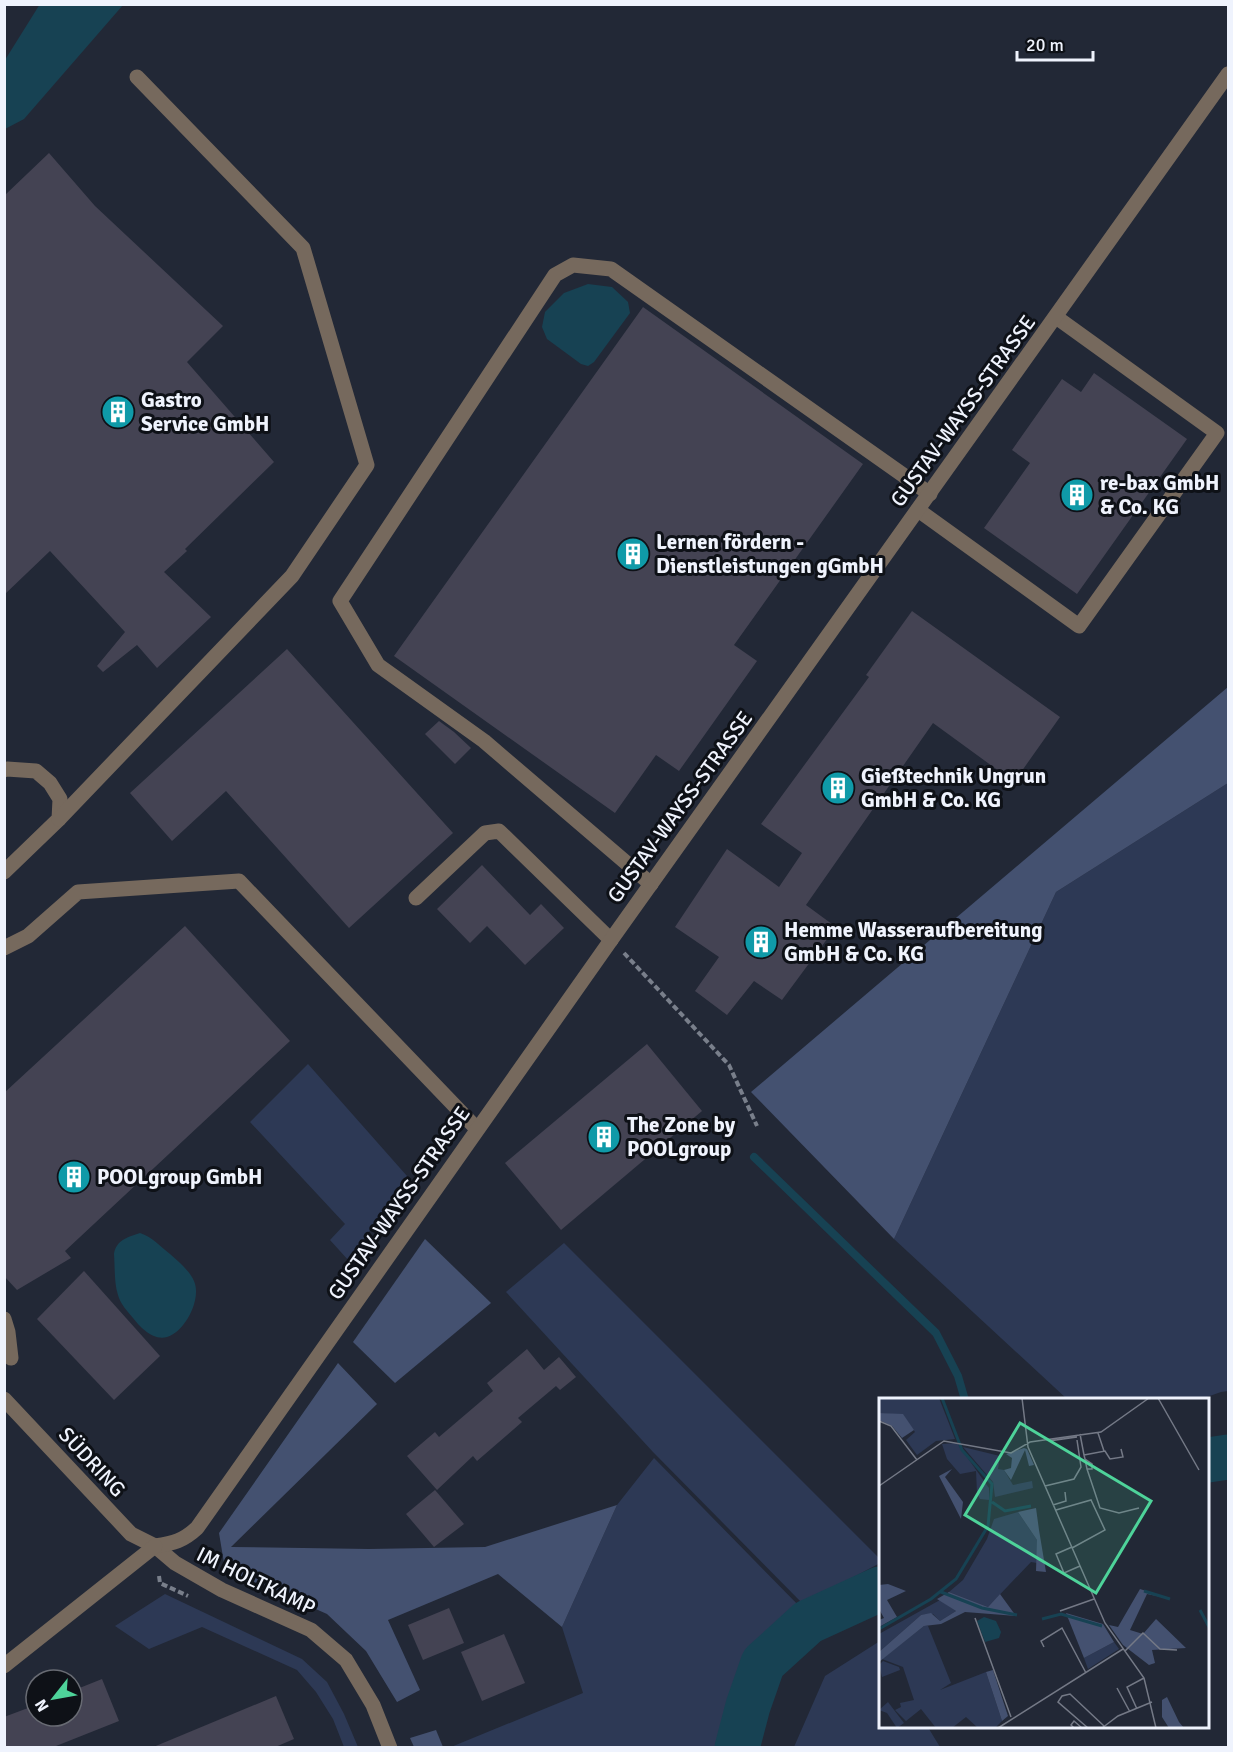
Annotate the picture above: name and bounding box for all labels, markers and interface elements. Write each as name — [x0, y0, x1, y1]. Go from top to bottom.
scale bar — [1017, 24, 1094, 62]
text: 20 m — [1026, 34, 1064, 56]
street label: GUSTAV-WAYSS-STRASSE — [885, 310, 1041, 512]
place label: Gastro Service GmbH — [141, 387, 269, 437]
building icon: Gastro Service GmbH — [100, 394, 136, 430]
place label: re-bax GmbH & Co. KG — [1100, 470, 1219, 520]
building icon: re-bax GmbH & Co. KG — [1059, 477, 1095, 513]
place label: Lernen fördern - Dienstleistungen gGmbH — [656, 529, 884, 579]
building icon: Lernen fördern - Dienstleistungen gGmbH — [615, 536, 651, 572]
street label: GUSTAV-WAYSS-STRASSE — [602, 706, 758, 908]
place label: Gießtechnik Ungrun GmbH & Co. KG — [861, 763, 1046, 813]
building icon: Gießtechnik Ungrun GmbH & Co. KG — [820, 770, 856, 806]
place label: Hemme Wasseraufbereitung GmbH & Co. KG — [784, 917, 1042, 967]
building icon: Hemme Wasseraufbereitung GmbH & Co. KG — [743, 924, 779, 960]
street label: GUSTAV-WAYSS-STRASSE — [322, 1101, 476, 1305]
place label: The Zone by POOLgroup — [627, 1112, 736, 1162]
building icon: The Zone by POOLgroup — [586, 1119, 622, 1155]
building icon: POOLgroup GmbH — [56, 1159, 92, 1195]
place label: POOLgroup GmbH — [97, 1164, 262, 1190]
inset map — [879, 1398, 1209, 1728]
street label: SÜDRING — [53, 1422, 131, 1502]
street label: IM HOLTKAMP — [192, 1541, 320, 1621]
north arrow — [24, 1668, 84, 1728]
text: N — [31, 1695, 53, 1715]

